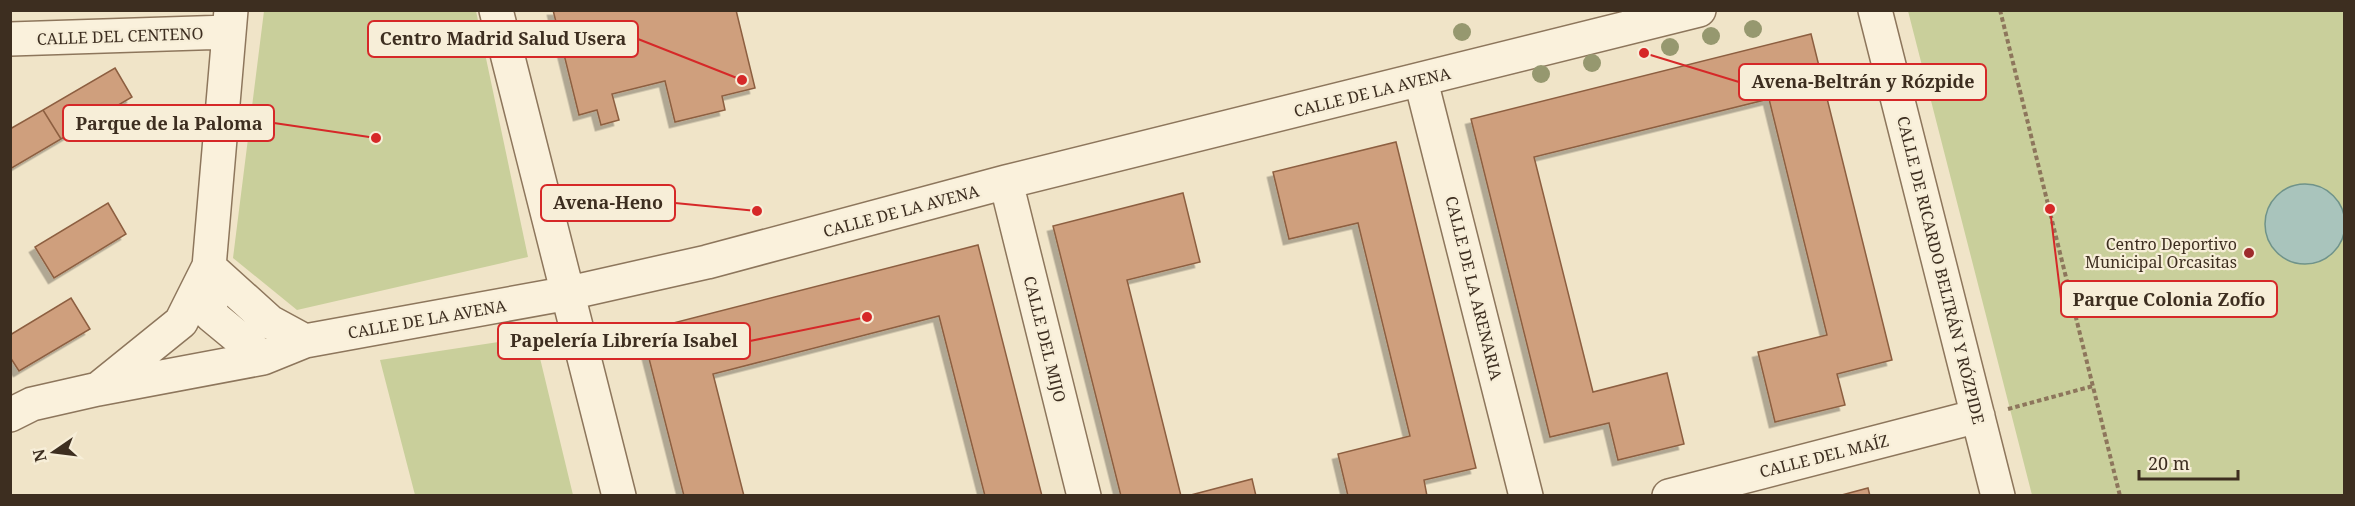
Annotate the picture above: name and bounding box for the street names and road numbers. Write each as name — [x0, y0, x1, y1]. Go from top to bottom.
street label: CALLE DEL CENTENO — [36, 22, 204, 50]
street label: CALLE DE LA AVENA — [1291, 62, 1453, 122]
street label: CALLE DE RICARDO BELTRÁN Y RÓZPIDE — [1892, 114, 1990, 426]
street label: CALLE DE LA AVENA — [821, 179, 982, 242]
street label: CALLE DE LA ARENARIA — [1440, 194, 1508, 383]
street label: CALLE DEL MIJO — [1019, 274, 1071, 404]
street label: CALLE DE LA AVENA — [346, 294, 509, 344]
street label: CALLE DEL MAÍZ — [1757, 429, 1891, 483]

